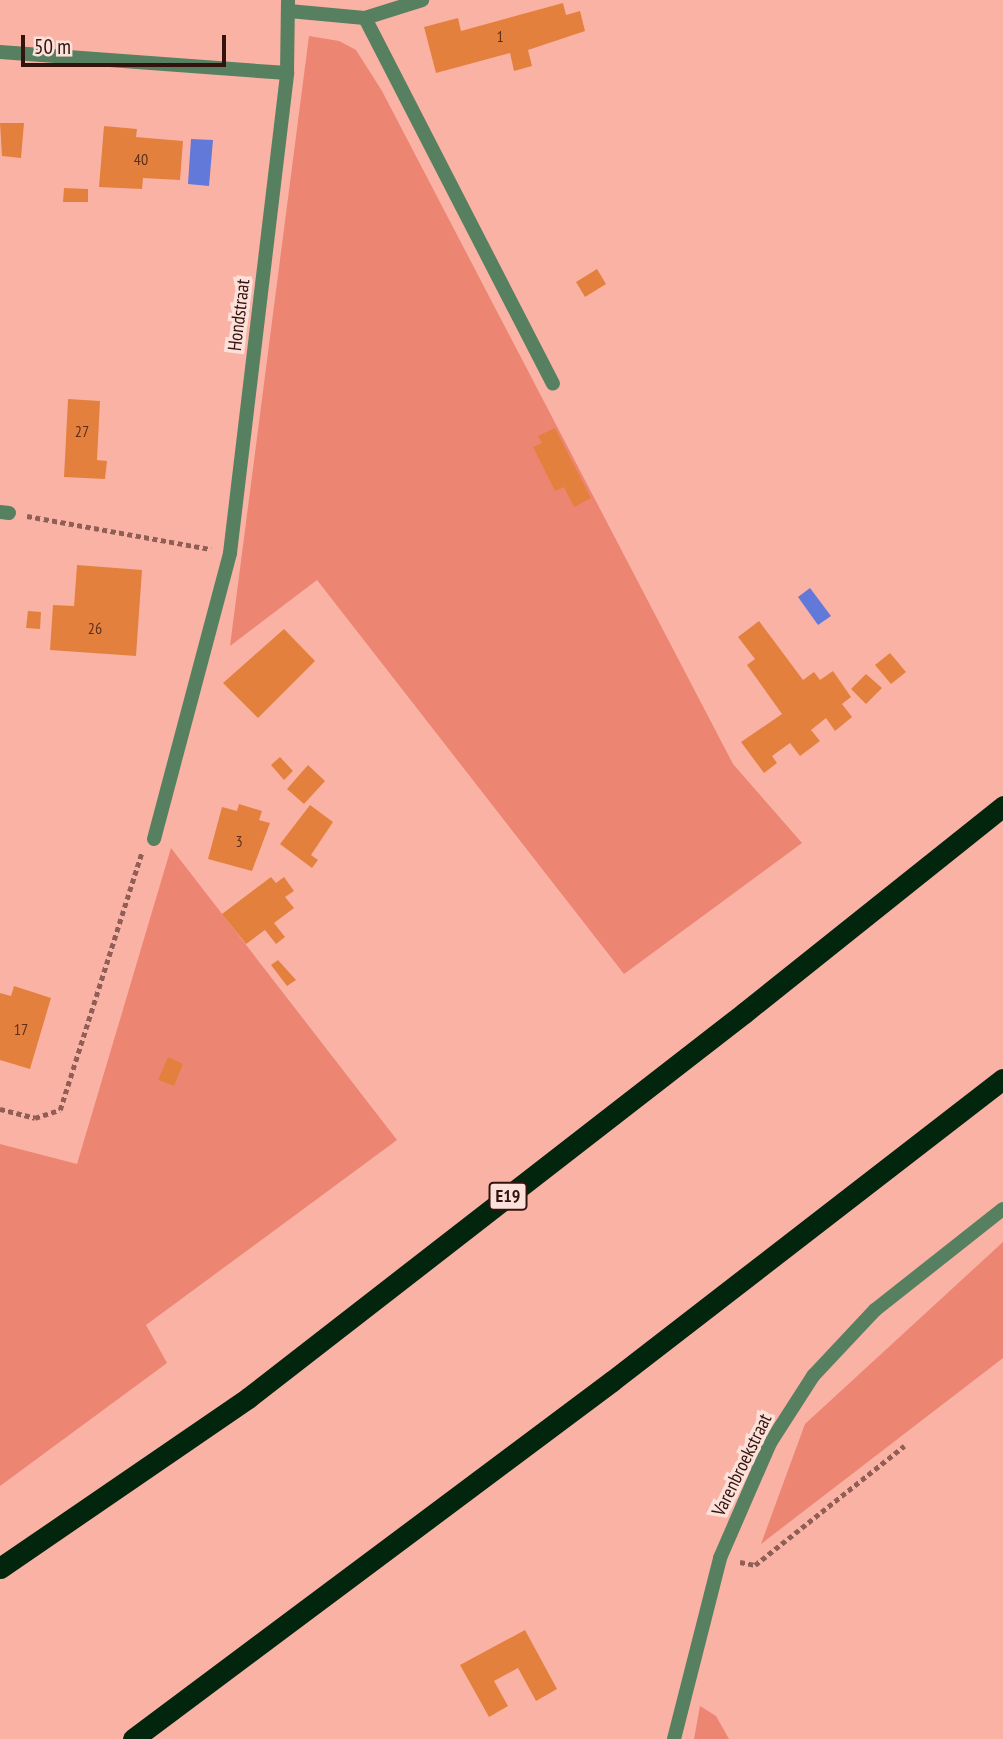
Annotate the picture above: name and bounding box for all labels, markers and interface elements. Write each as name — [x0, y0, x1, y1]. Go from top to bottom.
scale bar — [24, 21, 229, 65]
house number: 1 — [496, 26, 504, 46]
text: 50 m — [34, 33, 71, 60]
house number: 40 — [134, 149, 148, 169]
street label: Hondstraat — [223, 278, 255, 352]
house number: 27 — [75, 421, 89, 441]
house number: 26 — [88, 618, 102, 638]
house number: 3 — [235, 831, 243, 851]
house number: 17 — [14, 1019, 28, 1039]
road number: E19 — [487, 1182, 529, 1210]
street label: Varenbroekstraat — [707, 1410, 777, 1520]

